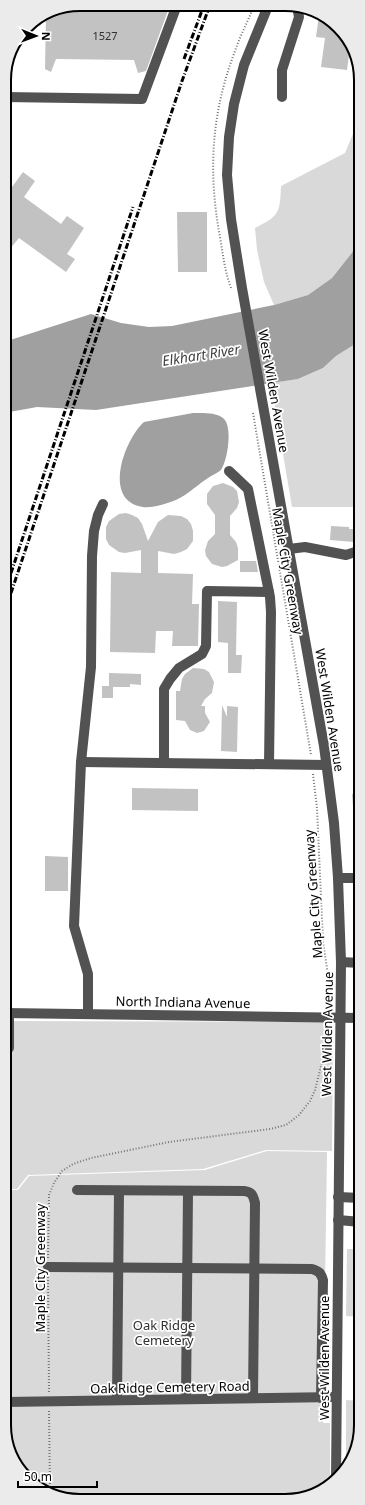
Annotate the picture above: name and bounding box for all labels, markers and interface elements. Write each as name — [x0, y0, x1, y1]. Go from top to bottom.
north arrow — [16, 16, 56, 56]
house number: 1527 — [92, 28, 118, 43]
text: N — [39, 32, 54, 41]
street label: West Wilden Avenue — [254, 328, 294, 454]
water label: Elkhart River — [161, 339, 242, 370]
street label: Maple City Greenway — [268, 506, 308, 636]
street label: West Wilden Avenue — [311, 647, 349, 773]
street label: Maple City Greenway — [300, 829, 326, 959]
street label: West Wilden Avenue — [317, 972, 337, 1096]
street label: North Indiana Avenue — [116, 992, 250, 1012]
street label: Maple City Greenway — [31, 1203, 49, 1332]
street label: West Wilden Avenue — [315, 1296, 333, 1420]
park label: Oak Ridge Cemetery — [133, 1316, 195, 1349]
street label: Oak Ridge Cemetery Road — [90, 1377, 250, 1397]
scale bar — [18, 1463, 97, 1489]
text: 50 m — [24, 1468, 52, 1485]

